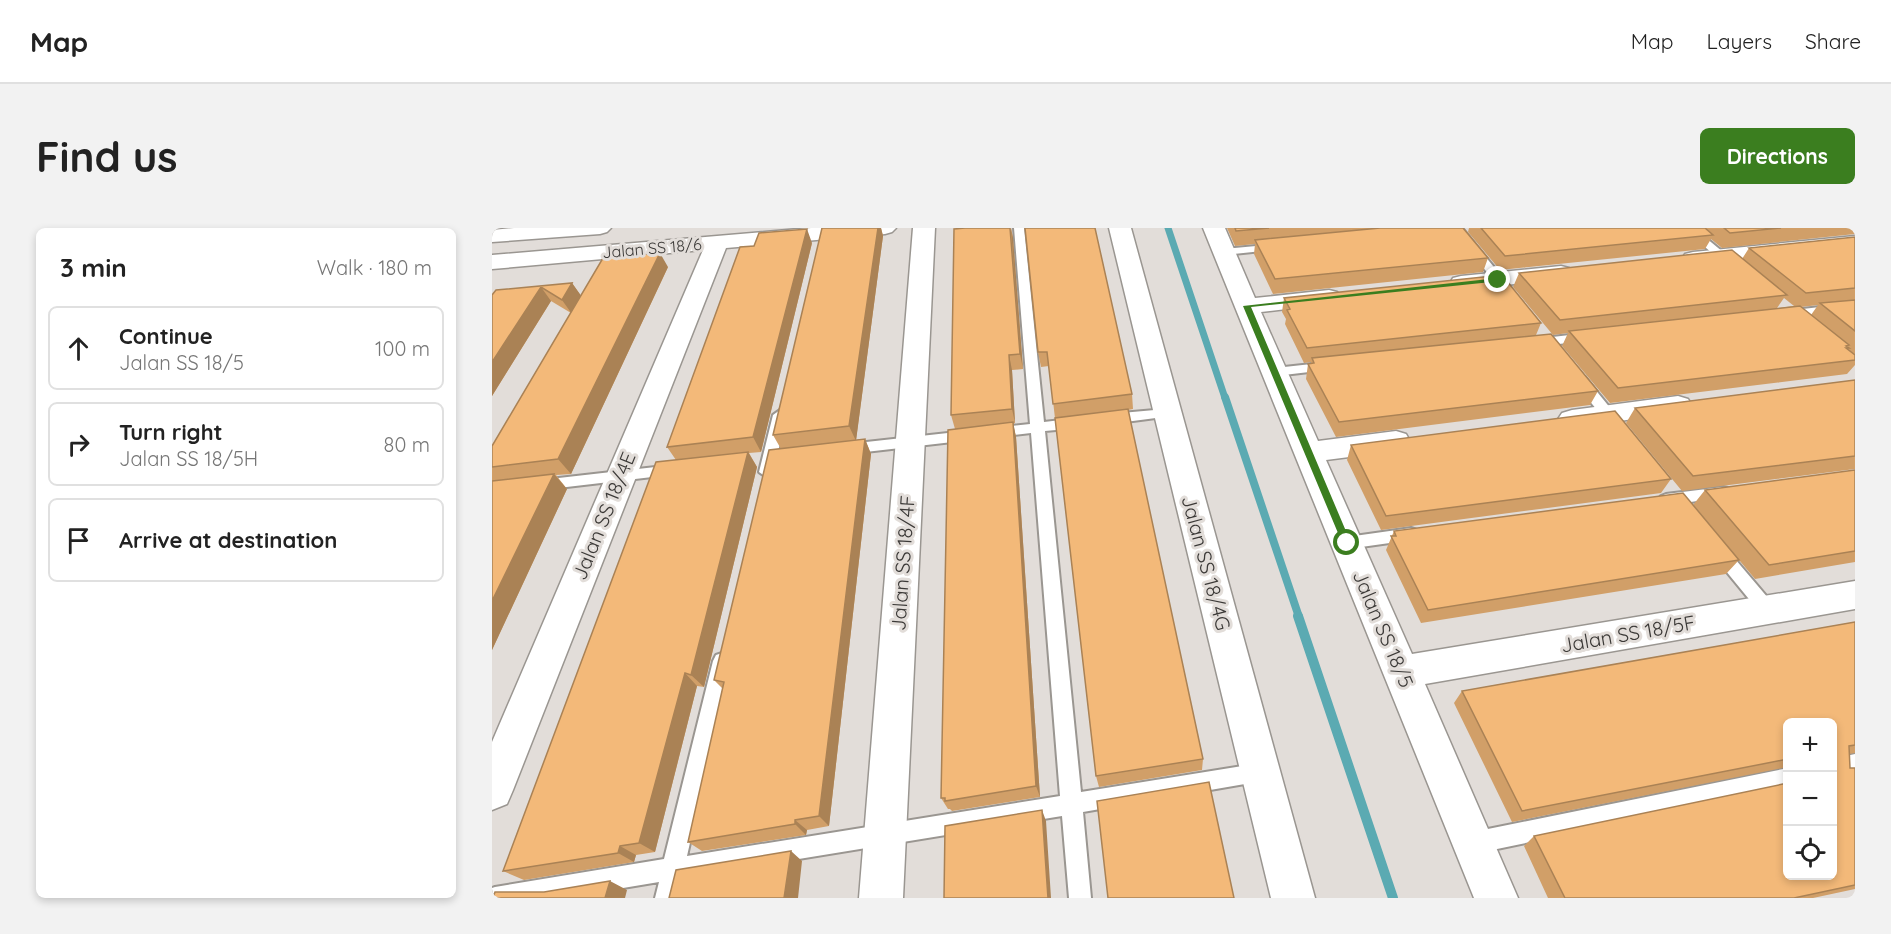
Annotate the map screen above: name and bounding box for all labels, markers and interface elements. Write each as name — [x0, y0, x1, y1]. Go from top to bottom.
text: Map — [30, 24, 88, 59]
text: Map — [1631, 28, 1674, 54]
text: Layers — [1707, 28, 1772, 54]
text: Share — [1805, 28, 1861, 54]
button: Directions — [1700, 128, 1855, 184]
text: Find us — [36, 130, 178, 183]
street label: Jalan SS 18/6 — [601, 234, 703, 262]
text: 3 min — [60, 251, 127, 284]
text: Walk · 180 m — [317, 255, 432, 280]
route end — [1484, 266, 1510, 292]
text: Continue — [119, 322, 213, 350]
icon: ahead — [62, 332, 95, 365]
text: 100 m — [375, 336, 430, 361]
text: Jalan SS 18/5 — [119, 350, 244, 375]
text: Turn right — [119, 418, 223, 446]
icon: right — [62, 428, 95, 461]
text: 80 m — [384, 432, 430, 457]
text: Jalan SS 18/5H — [119, 446, 258, 471]
street label: Jalan SS 18/4E — [567, 448, 641, 583]
street label: Jalan SS 18/4G — [1177, 493, 1236, 633]
street label: Jalan SS 18/4F — [885, 494, 920, 632]
icon: arrive — [62, 524, 95, 557]
text: Arrive at destination — [119, 526, 337, 554]
route start — [1333, 529, 1359, 555]
street label: Jalan SS 18/5 — [1348, 566, 1419, 691]
street label: Jalan SS 18/5F — [1559, 609, 1697, 658]
map controls — [1783, 718, 1837, 880]
button: + — [1783, 718, 1837, 772]
button: − — [1783, 772, 1837, 826]
button: locate — [1783, 826, 1837, 880]

